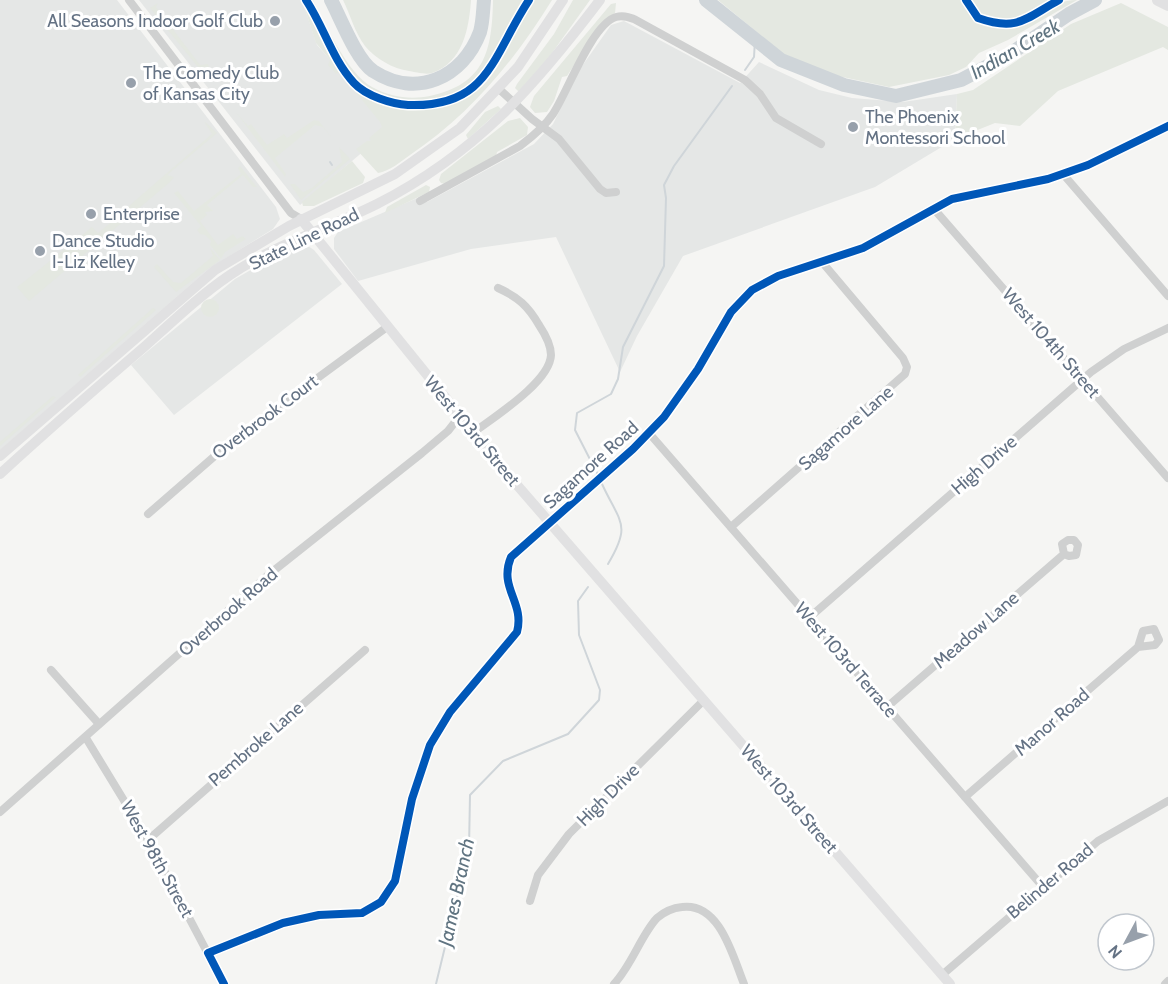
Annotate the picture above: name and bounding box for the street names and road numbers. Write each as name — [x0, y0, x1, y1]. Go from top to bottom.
street label: State Line Road — [246, 203, 362, 275]
street label: West 104th Street — [997, 284, 1105, 402]
street label: Overbrook Court — [208, 370, 322, 464]
street label: West 103rd Street — [420, 371, 524, 491]
street label: Sagamore Lane — [794, 381, 898, 475]
street label: Sagamore Road — [539, 417, 643, 513]
street label: High Drive — [947, 431, 1021, 499]
street label: Overbrook Road — [174, 563, 282, 661]
street label: Meadow Lane — [929, 587, 1023, 673]
street label: West 103rd Terrace — [790, 598, 902, 722]
street label: Manor Road — [1010, 684, 1094, 760]
street label: Pembroke Lane — [204, 697, 308, 791]
street label: West 103rd Street — [736, 740, 842, 858]
street label: High Drive — [572, 759, 644, 831]
street label: West 98th Street — [116, 797, 198, 921]
street label: Belinder Road — [1002, 838, 1098, 924]

